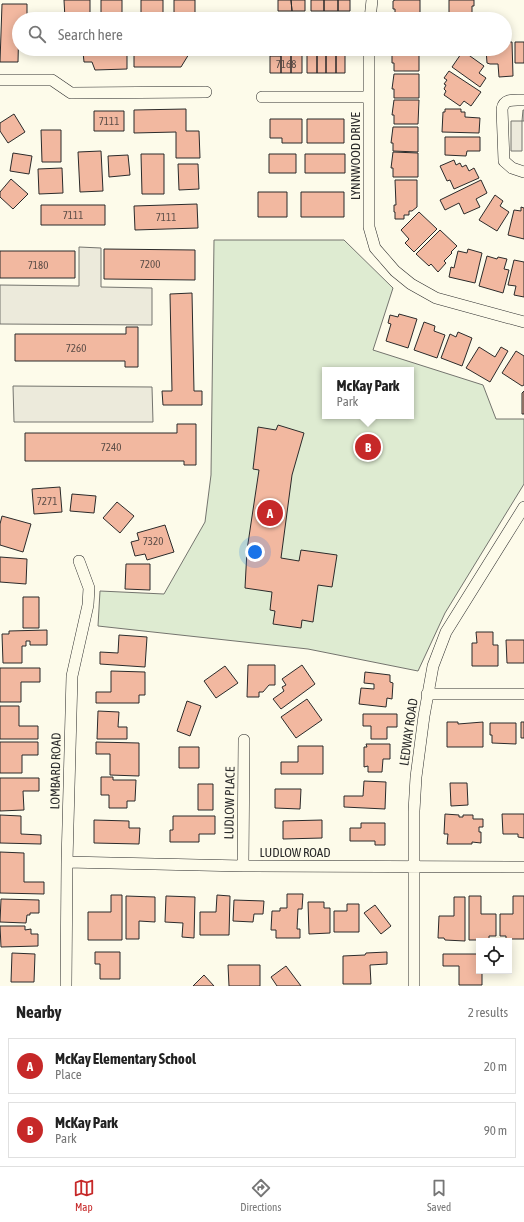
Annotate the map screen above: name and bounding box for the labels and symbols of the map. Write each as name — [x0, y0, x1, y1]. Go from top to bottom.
house number: 7168 — [276, 58, 296, 70]
street label: LYNNWOOD DRIVE — [348, 112, 363, 200]
house number: 7111 — [99, 115, 119, 127]
house number: 7111 — [63, 209, 83, 221]
house number: 7111 — [156, 211, 176, 223]
house number: 7200 — [140, 258, 160, 270]
house number: 7180 — [28, 259, 48, 271]
house number: 7260 — [66, 342, 86, 354]
pin: B — [355, 432, 381, 462]
house number: 7240 — [101, 441, 121, 453]
house number: 7271 — [37, 495, 57, 507]
pin: A — [257, 498, 283, 528]
house number: 7320 — [143, 535, 163, 547]
your location — [245, 542, 265, 562]
street label: LEDWAY ROAD — [396, 697, 421, 767]
street label: LOMBARD ROAD — [47, 732, 64, 810]
street label: LUDLOW PLACE — [221, 766, 238, 839]
street label: LUDLOW ROAD — [259, 845, 331, 860]

